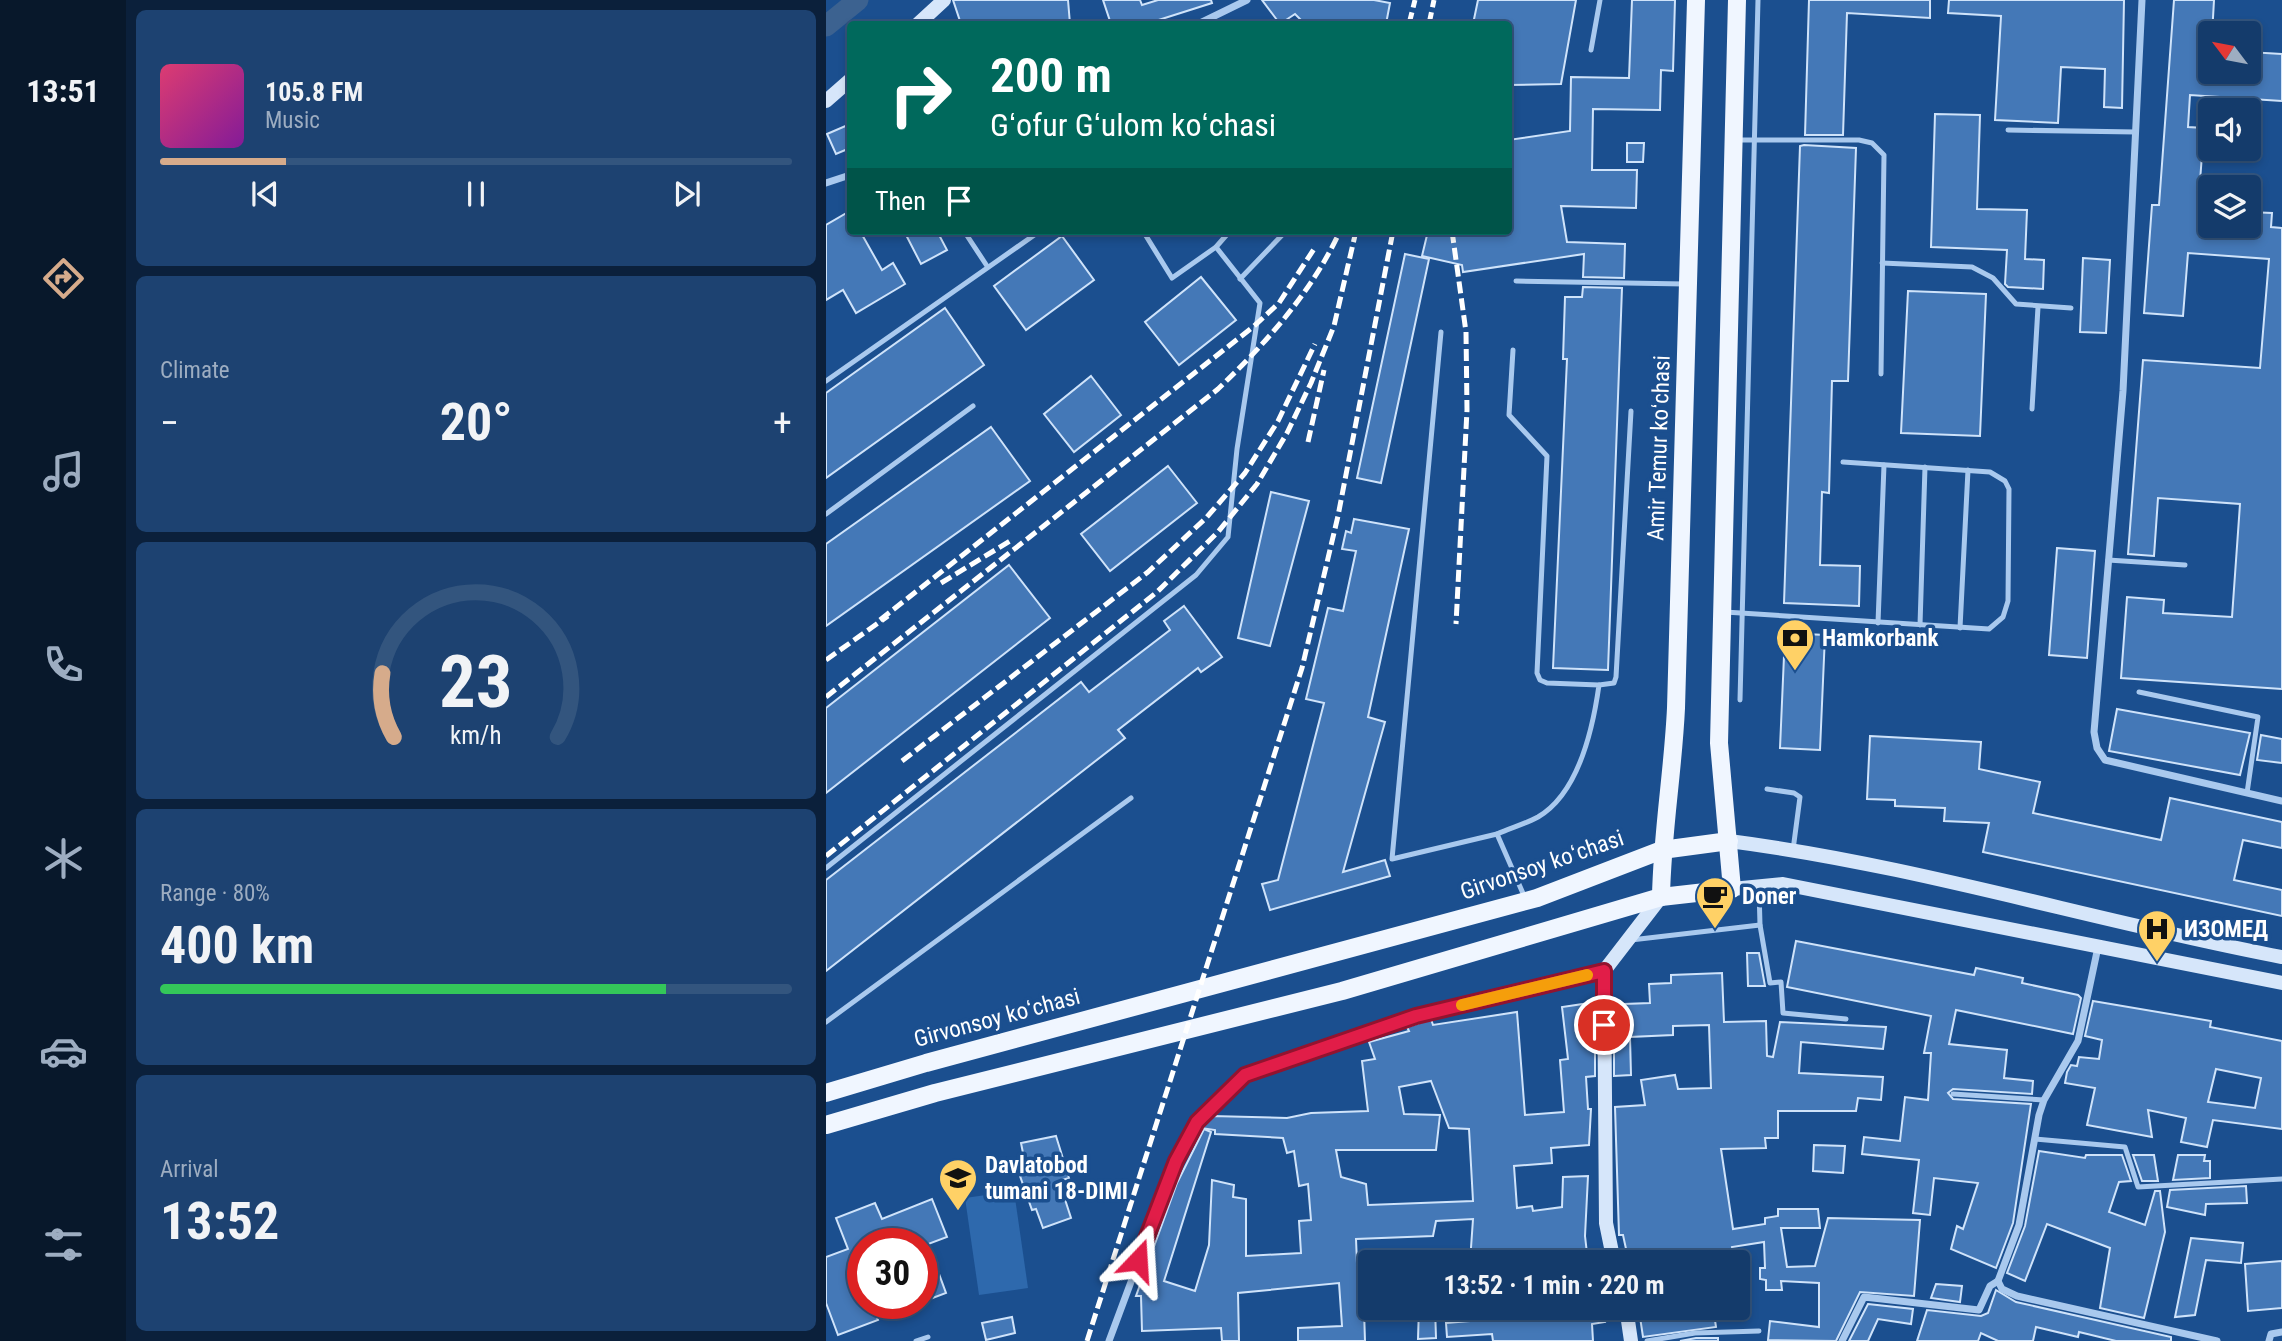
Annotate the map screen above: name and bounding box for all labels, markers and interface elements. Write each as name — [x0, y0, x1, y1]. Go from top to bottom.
north arrow — [2198, 21, 2261, 84]
map controls — [2198, 21, 2261, 238]
text: 200 m — [990, 47, 1112, 104]
icon: right — [875, 49, 966, 140]
text: 13:51 — [26, 72, 100, 110]
text: 105.8 FM — [265, 77, 363, 107]
button: sound — [2198, 98, 2261, 161]
text: Gʻofur Gʻulom koʻchasi — [990, 106, 1276, 144]
text: Music — [265, 107, 320, 134]
icon: previous — [246, 175, 284, 213]
icon: pause — [457, 175, 495, 213]
icon: next — [668, 175, 706, 213]
button: layers — [2198, 175, 2261, 238]
icon: arrive — [940, 182, 978, 220]
text: Then — [875, 186, 926, 216]
icon: directions — [39, 254, 88, 303]
street label: Amir Temur koʻchasi — [1642, 355, 1676, 541]
text: Climate — [160, 357, 230, 384]
text: 20° — [440, 392, 512, 453]
text: − — [160, 401, 179, 445]
text: + — [773, 401, 792, 445]
icon: music — [39, 447, 88, 496]
bank icon: Hamkorbank — [1774, 617, 1816, 672]
place label: Hamkorbank — [1822, 625, 1940, 652]
text: 23 — [439, 639, 513, 725]
icon: phone — [39, 640, 88, 689]
text: km/h — [450, 720, 502, 749]
street label: Girvonsoy koʻchasi — [1457, 824, 1627, 906]
icon: climate — [39, 834, 88, 883]
cafe icon: Doner — [1694, 875, 1736, 930]
text: Range · 80% — [160, 880, 270, 907]
place label: Doner — [1742, 883, 1797, 910]
hospital icon: ИЗОМЕД — [2136, 908, 2178, 963]
text: 400 km — [160, 915, 314, 976]
place label: ИЗОМЕД — [2184, 916, 2268, 943]
street label: Girvonsoy koʻchasi — [911, 983, 1083, 1053]
pin — [1574, 995, 1634, 1055]
icon: arrive — [1585, 1006, 1623, 1044]
icon: car — [39, 1027, 88, 1076]
place label: Davlatobod tumani 18-DIMI — [985, 1152, 1128, 1205]
text: Arrival — [160, 1156, 219, 1183]
school or university icon: Davlatobod tumani 18-DIMI — [937, 1157, 979, 1212]
text: 13:52 — [160, 1191, 279, 1252]
icon: filters — [39, 1220, 88, 1269]
position arrow — [1101, 1223, 1175, 1297]
speed limit sign: 30 — [847, 1228, 938, 1319]
text: 13:52 · 1 min · 220 m — [1444, 1270, 1664, 1300]

